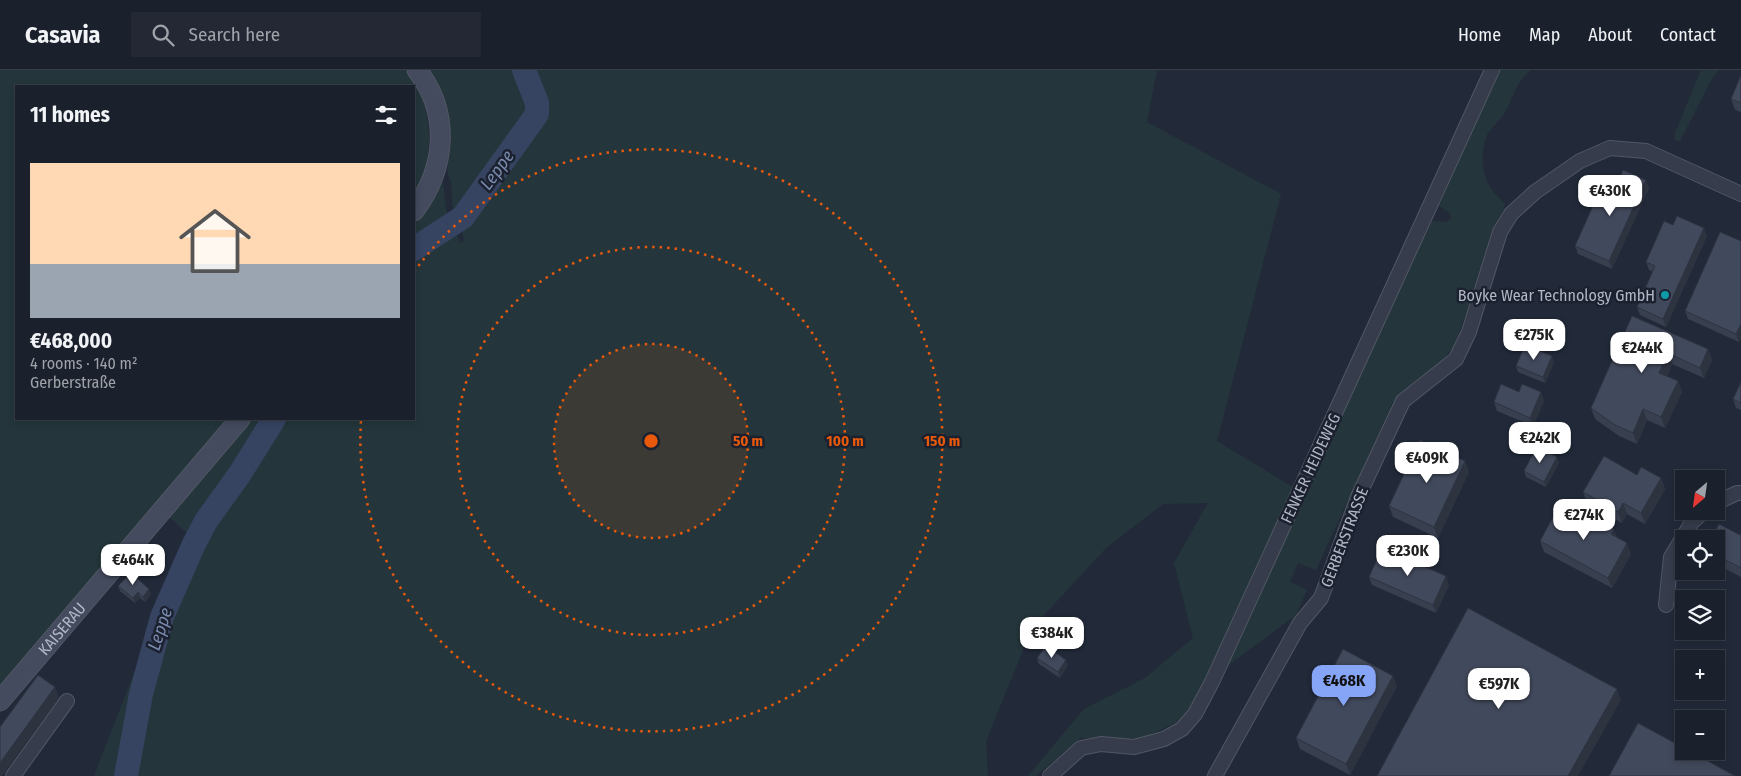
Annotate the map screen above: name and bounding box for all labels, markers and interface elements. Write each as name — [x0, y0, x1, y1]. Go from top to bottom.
search box — [131, 12, 481, 57]
text: Casavia — [25, 21, 101, 49]
icon: search — [149, 21, 177, 49]
text: Search here — [189, 23, 280, 46]
text: Home — [1458, 24, 1501, 46]
text: Map — [1529, 24, 1560, 46]
text: About — [1588, 24, 1632, 46]
text: Contact — [1660, 24, 1716, 46]
icon: filters — [372, 101, 400, 129]
text: 11 homes — [30, 102, 110, 128]
water label: Leppe — [475, 146, 519, 194]
pin: €430K — [1575, 174, 1645, 217]
text: €430K — [1589, 181, 1631, 200]
icon: home — [170, 196, 260, 286]
place label: Boyke Wear Technology GmbH — [1458, 286, 1655, 305]
marker: Boyke Wear Technology GmbH — [1659, 289, 1671, 301]
pin: €275K — [1499, 318, 1569, 361]
text: €275K — [1514, 325, 1554, 344]
text: €468,000 — [30, 328, 112, 354]
pin: €244K — [1607, 332, 1677, 374]
text: €244K — [1621, 338, 1663, 357]
text: 4 rooms · 140 m² — [30, 354, 138, 373]
text: Gerberstraße — [30, 373, 116, 392]
street label: FENKER HEIDEWEG — [1277, 410, 1344, 526]
pin: €242K — [1505, 422, 1575, 464]
text: €242K — [1520, 428, 1560, 447]
centre of rings — [642, 432, 660, 450]
text: 50 m — [733, 432, 763, 450]
text: 100 m — [826, 432, 864, 450]
text: 150 m — [924, 432, 960, 450]
pin: €409K — [1392, 442, 1462, 484]
text: €409K — [1406, 448, 1448, 467]
north arrow — [1675, 470, 1725, 520]
map controls — [1675, 470, 1725, 760]
street label: GERBERSTRASSE — [1317, 484, 1372, 590]
pin: €274K — [1549, 498, 1619, 541]
text: €274K — [1564, 505, 1604, 524]
button: locate — [1675, 530, 1725, 580]
pin: €230K — [1373, 534, 1443, 577]
text: €230K — [1387, 541, 1429, 560]
pin: €464K — [98, 544, 168, 586]
text: €464K — [112, 550, 154, 569]
button: layers — [1675, 590, 1725, 640]
street label: KAISERAU — [34, 599, 90, 659]
water label: Leppe — [143, 604, 177, 653]
pin: €384K — [1017, 616, 1087, 659]
text: €384K — [1031, 623, 1073, 642]
button: + — [1675, 650, 1725, 700]
pin: €468K — [1309, 664, 1379, 707]
pin: €597K — [1464, 668, 1534, 710]
text: €468K — [1323, 671, 1365, 690]
text: €597K — [1479, 674, 1519, 693]
button: − — [1675, 710, 1725, 760]

